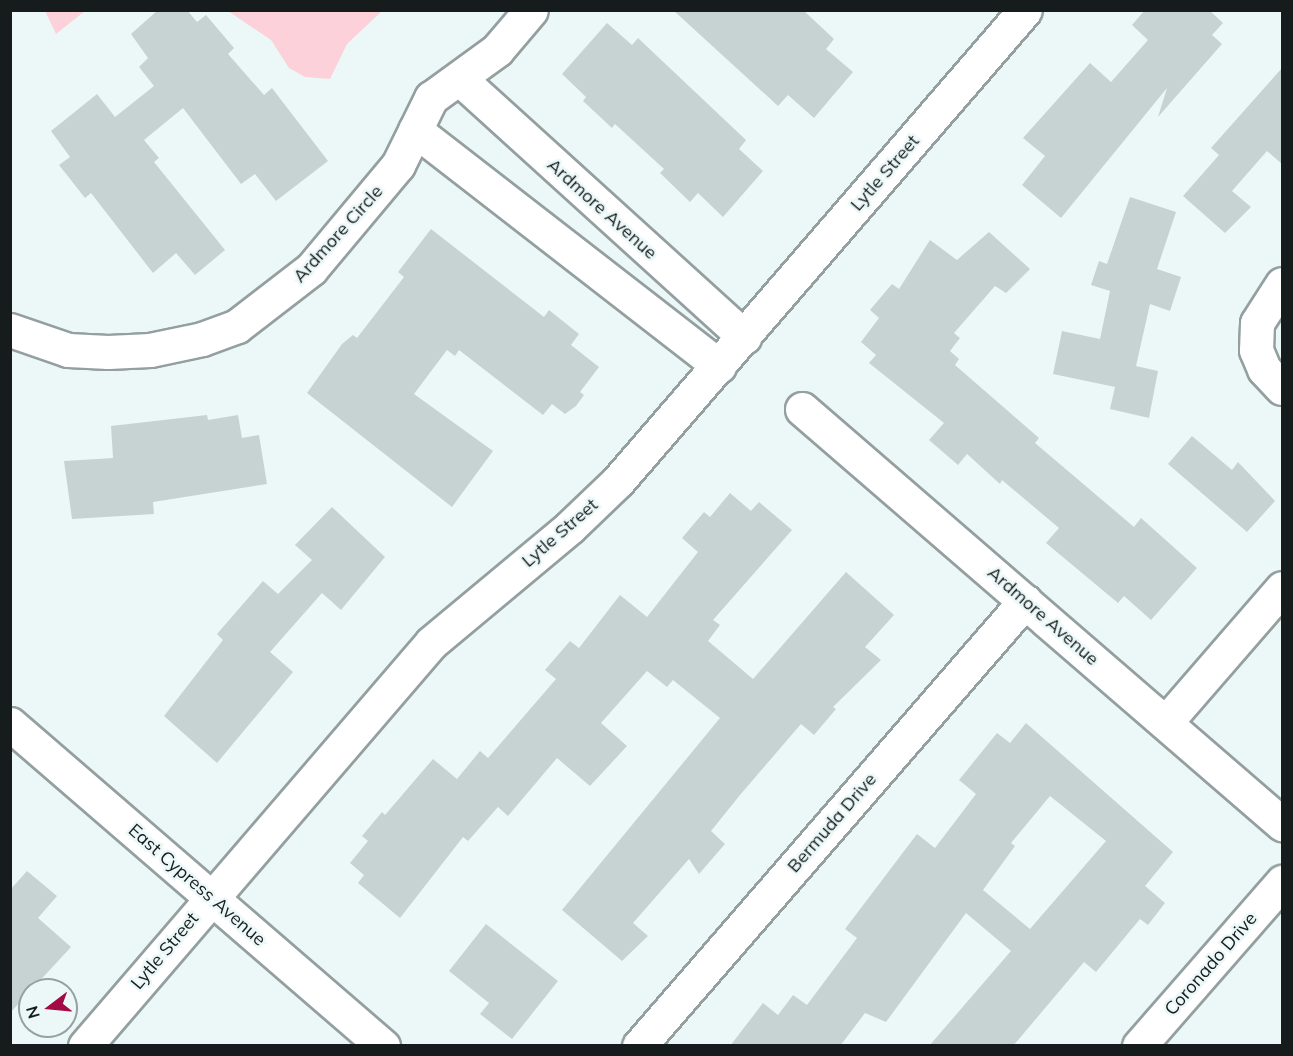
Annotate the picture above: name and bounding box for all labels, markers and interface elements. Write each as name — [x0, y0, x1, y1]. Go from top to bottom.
street label: Lytle Street — [846, 131, 924, 215]
street label: Ardmore Avenue — [543, 154, 661, 264]
street label: Ardmore Circle — [289, 181, 387, 287]
street label: Lytle Street — [518, 494, 602, 572]
street label: Ardmore Avenue — [983, 562, 1103, 670]
street label: Bermuda Drive — [783, 769, 881, 877]
street label: East Cypress Avenue — [124, 820, 270, 950]
street label: Lytle Street — [127, 908, 203, 994]
street label: Coronado Drive — [1160, 908, 1262, 1020]
north arrow — [18, 978, 78, 1038]
text: N — [21, 1004, 44, 1021]

